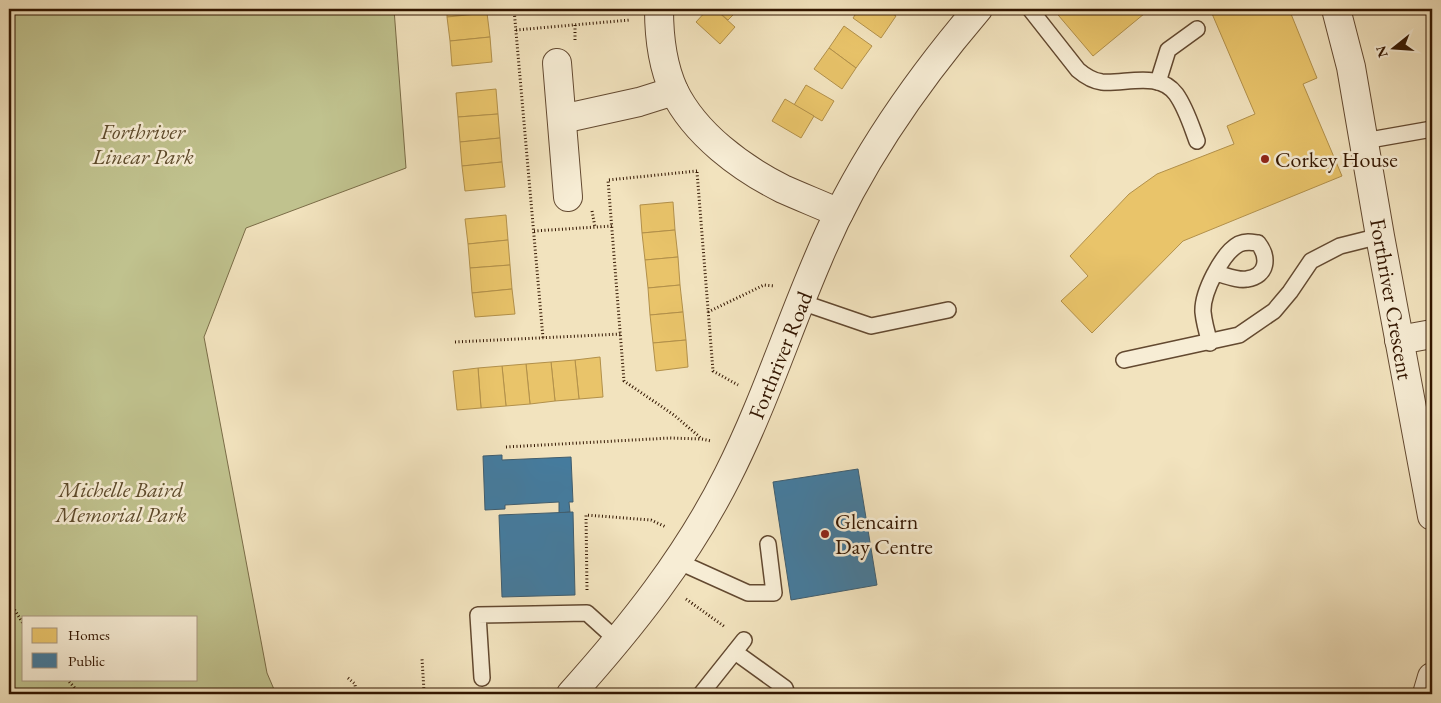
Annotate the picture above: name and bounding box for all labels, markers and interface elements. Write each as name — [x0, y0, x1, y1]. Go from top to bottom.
north arrow — [1368, 22, 1418, 72]
text: N — [1371, 43, 1392, 60]
park label: Forthriver Linear Park — [91, 117, 194, 171]
place label: Corkey House — [1275, 145, 1398, 174]
marker: Corkey House — [1259, 153, 1271, 165]
street label: Forthriver Crescent — [1363, 216, 1420, 382]
street label: Forthriver Road — [742, 286, 820, 423]
park label: Michelle Baird Memorial Park — [53, 475, 187, 529]
place label: Glencairn Day Centre — [835, 507, 933, 561]
marker: Glencairn Day Centre — [819, 528, 831, 540]
legend — [22, 616, 198, 680]
text: Homes — [68, 625, 110, 644]
text: Public — [68, 651, 105, 670]

